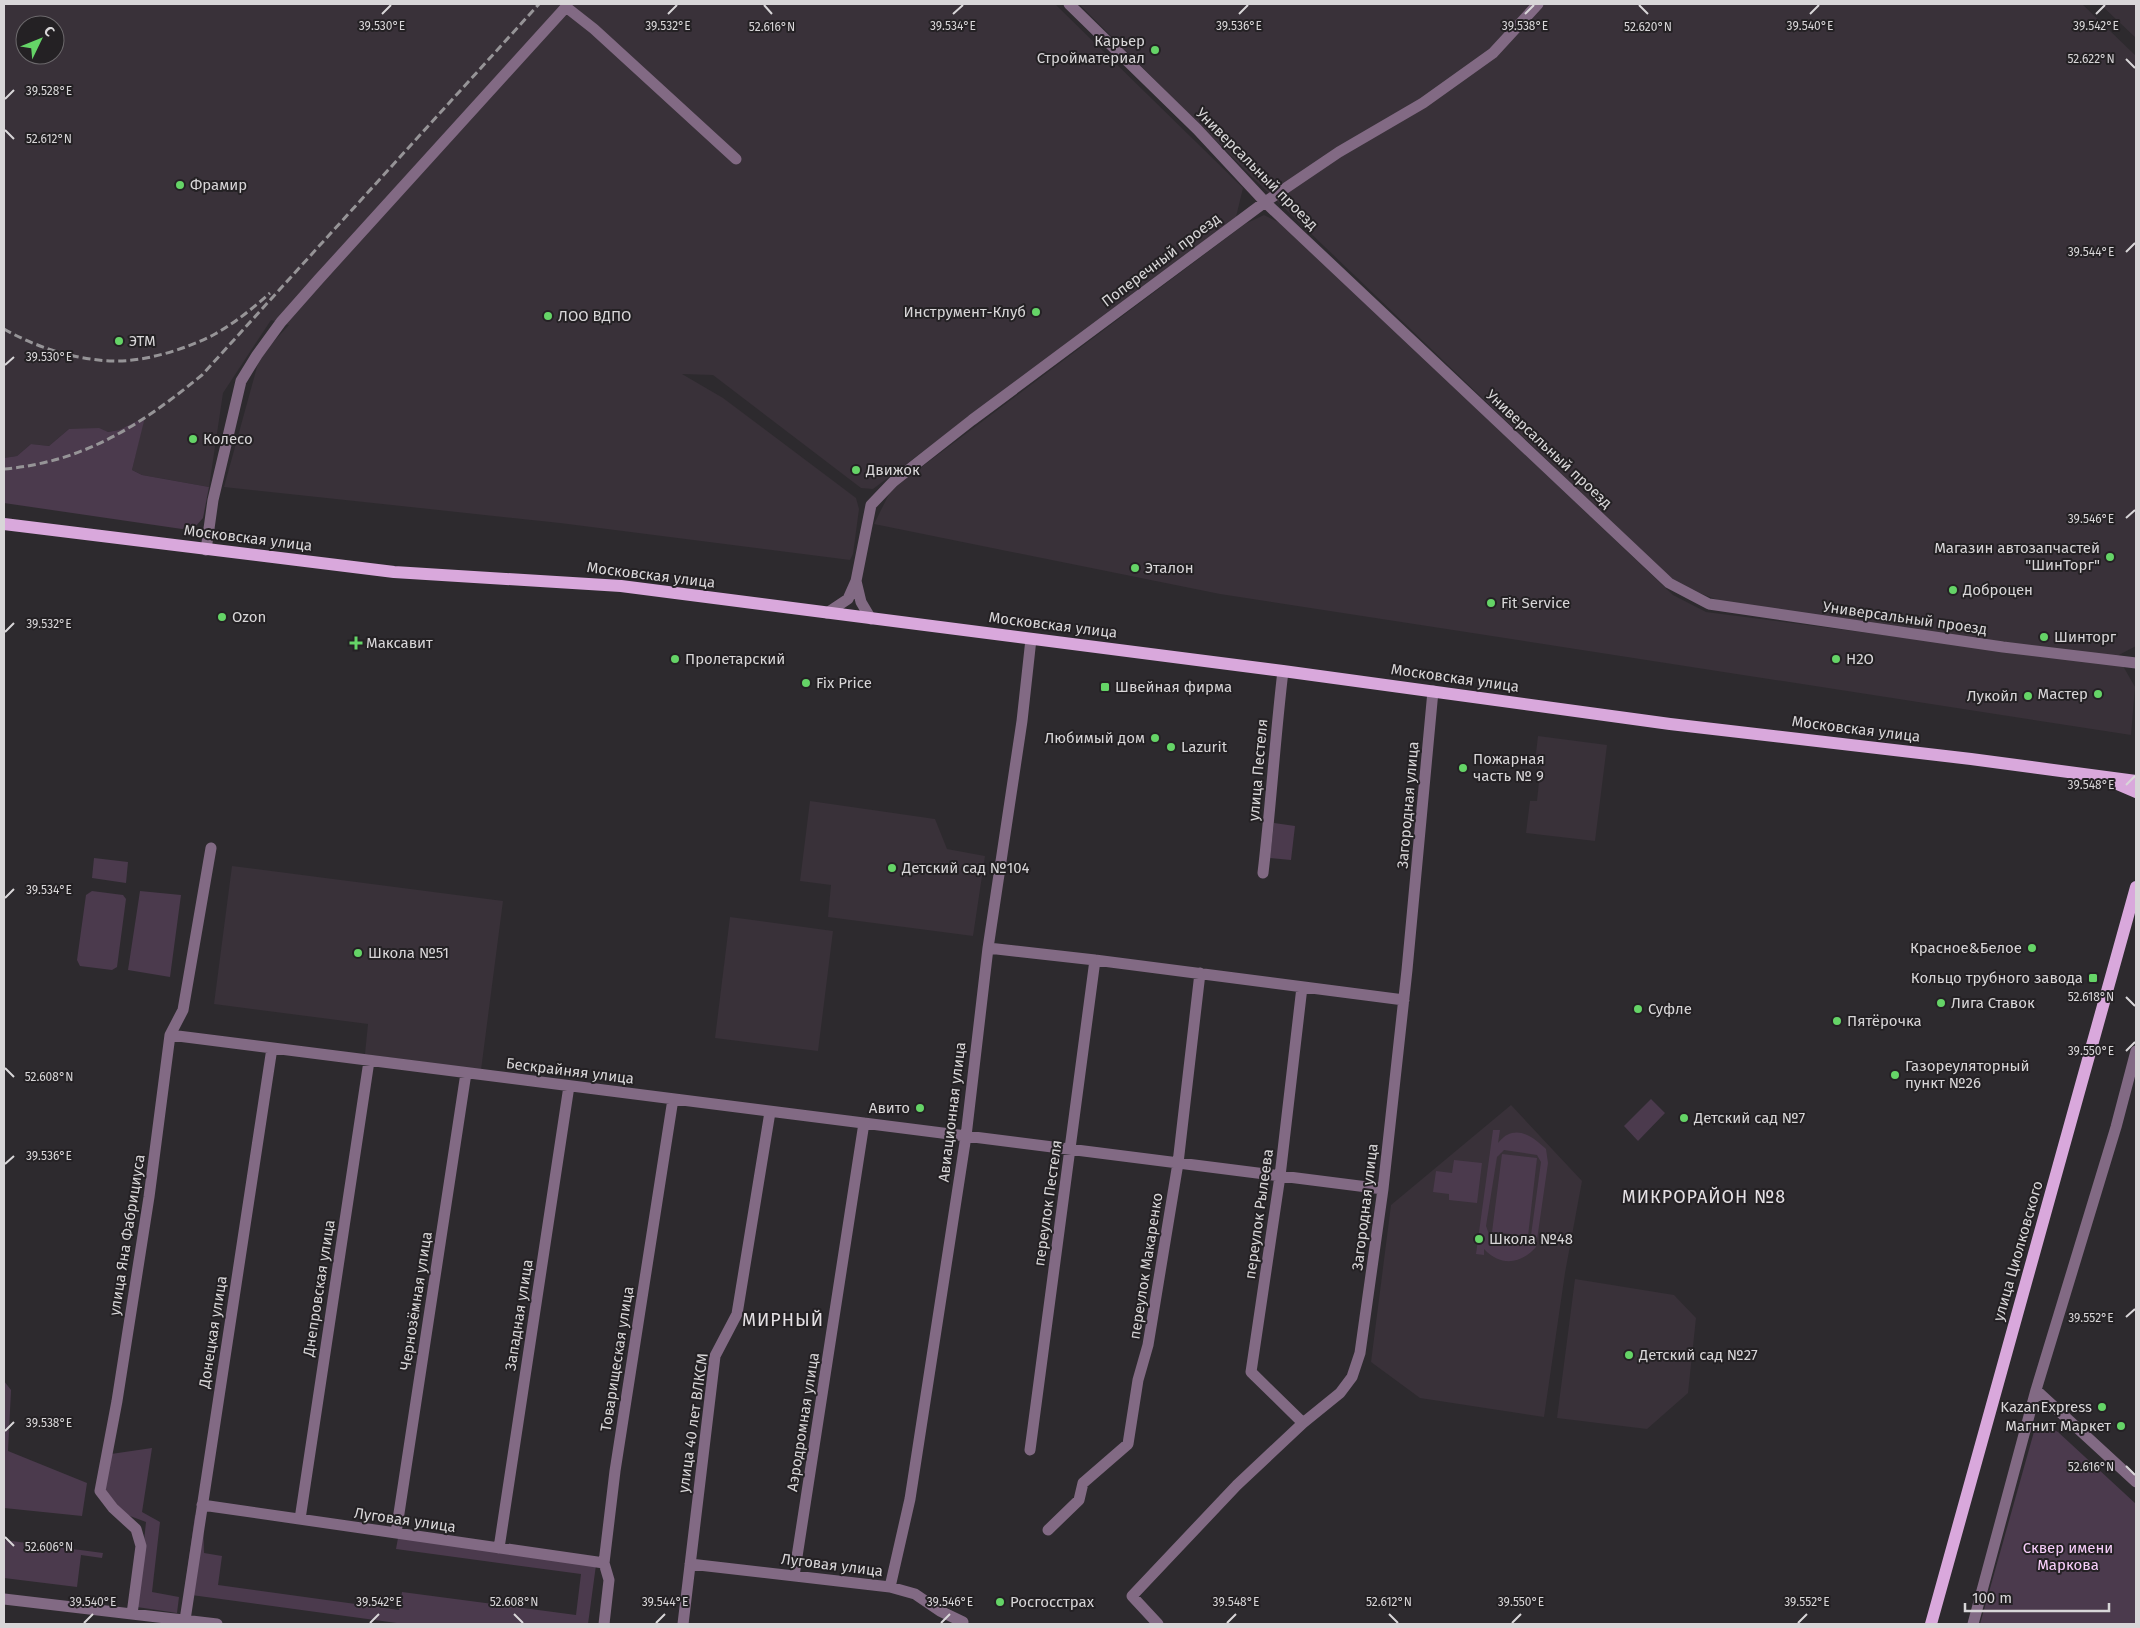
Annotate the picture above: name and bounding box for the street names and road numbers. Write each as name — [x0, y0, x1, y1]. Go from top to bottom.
street label: Универсальный проезд — [1192, 104, 1322, 234]
street label: Поперечный проезд — [1098, 209, 1224, 311]
street label: Универсальный проезд — [1482, 386, 1616, 512]
street label: Московская улица — [183, 521, 313, 555]
street label: Московская улица — [586, 558, 716, 592]
street label: Универсальный проезд — [1822, 598, 1988, 638]
street label: Московская улица — [988, 608, 1118, 642]
street label: Московская улица — [1390, 660, 1520, 696]
street label: Московская улица — [1791, 712, 1921, 746]
street label: улица Пестеля — [1245, 718, 1271, 822]
street label: Загородная улица — [1393, 741, 1423, 869]
street label: Авиационная улица — [934, 1041, 970, 1183]
street label: Бескрайняя улица — [505, 1054, 635, 1088]
street label: переулок Пестеля — [1030, 1139, 1066, 1267]
street label: Загородная улица — [1348, 1142, 1382, 1272]
street label: переулок Рылеева — [1241, 1148, 1277, 1280]
street label: улица Яна Фабрициуса — [105, 1153, 149, 1317]
street label: улица Циолковского — [1989, 1179, 2047, 1323]
street label: переулок Макаренко — [1126, 1191, 1166, 1341]
street label: Днепровская улица — [299, 1218, 339, 1359]
street label: Чернозёмная улица — [396, 1230, 436, 1372]
street label: Западная улица — [501, 1258, 537, 1372]
street label: Донецкая улица — [195, 1275, 231, 1390]
street label: Товарищеская улица — [597, 1285, 637, 1433]
street label: Аэродромная улица — [783, 1351, 823, 1493]
street label: улица 40 лет ВЛКСМ — [674, 1352, 712, 1494]
street label: Луговая улица — [353, 1504, 457, 1536]
street label: Луговая улица — [780, 1550, 884, 1580]

